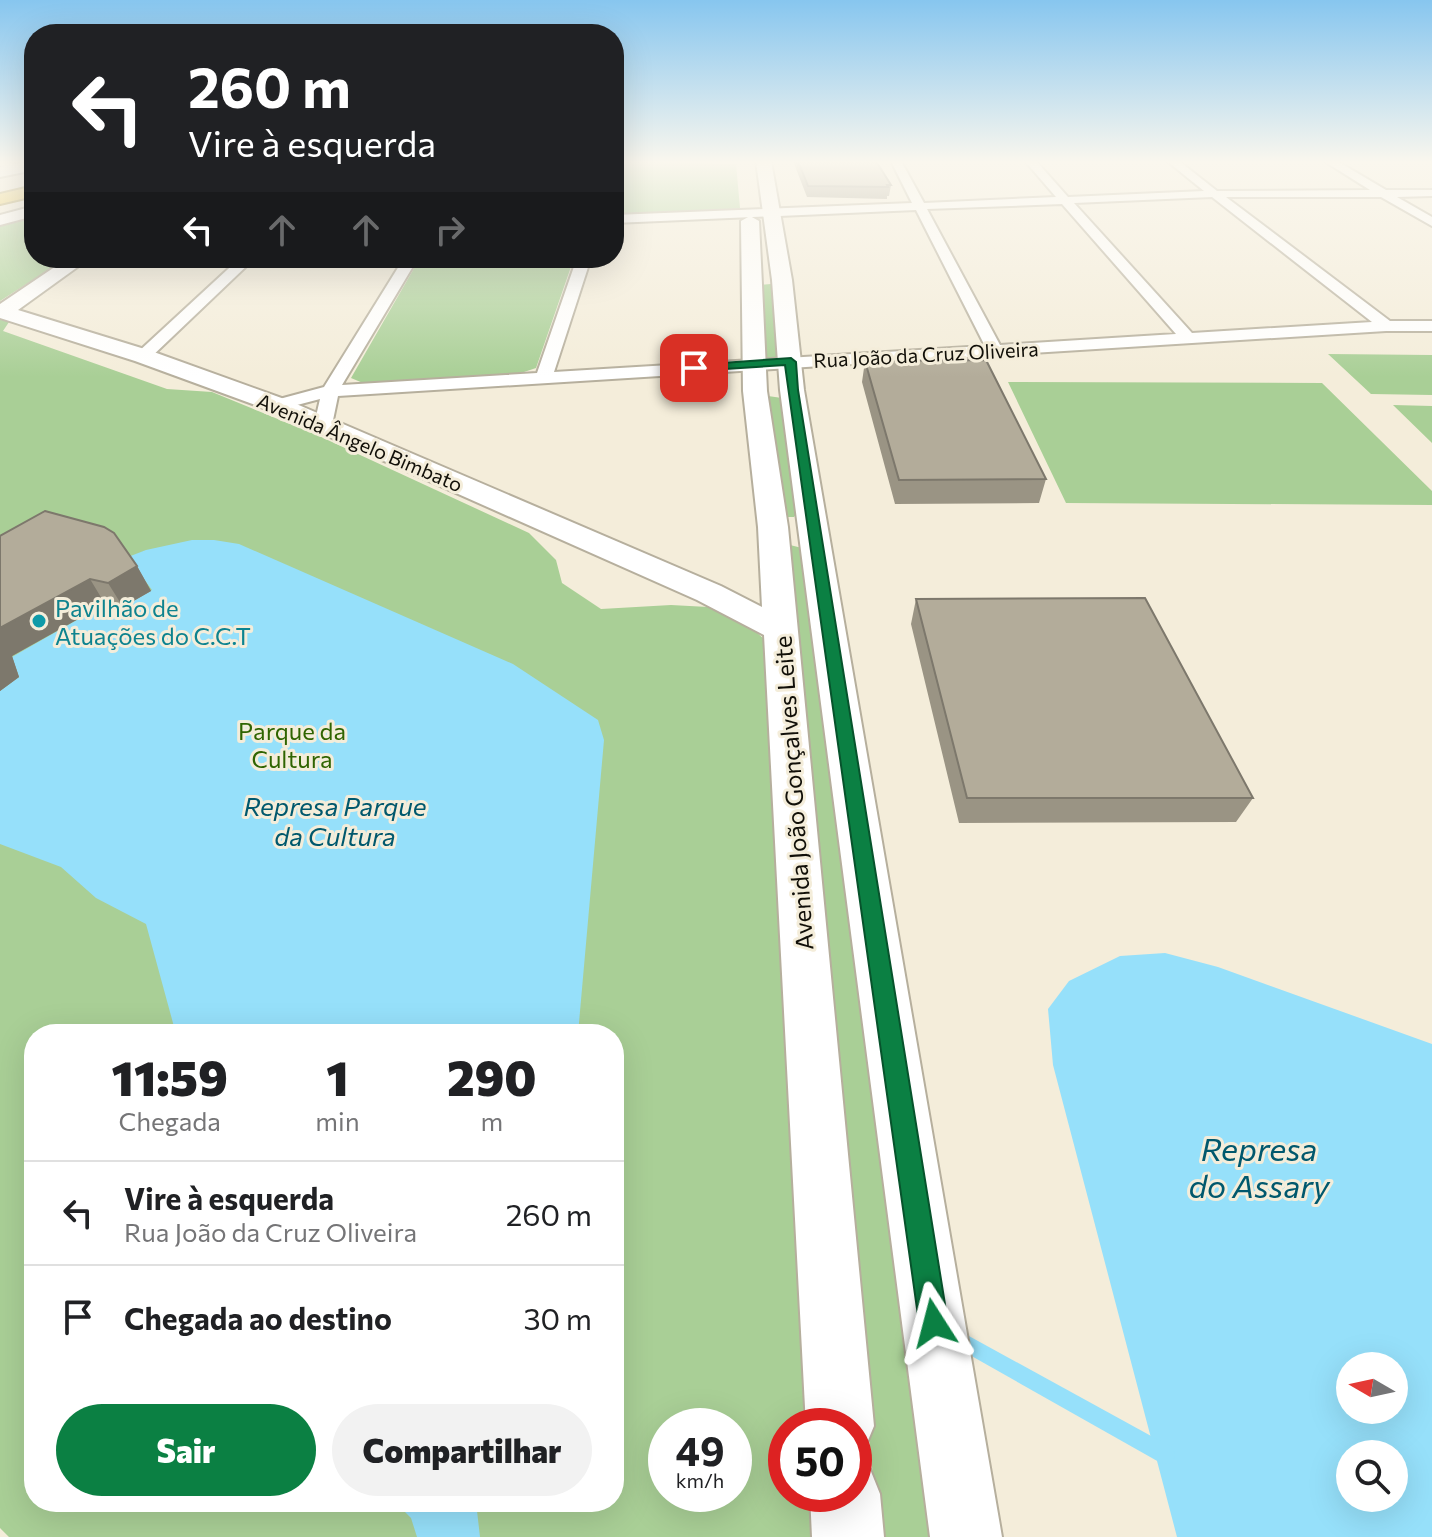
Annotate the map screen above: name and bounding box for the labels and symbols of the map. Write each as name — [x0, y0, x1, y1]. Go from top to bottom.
pin — [660, 334, 728, 402]
street label: Rua João da Cruz Oliveira — [813, 336, 1039, 372]
street label: Avenida Ângelo Bimbato — [254, 388, 466, 496]
place label: Pavilhão de Atuações do C.C.T — [55, 593, 251, 650]
marker: Pavilhão de Atuações do C.C.T — [30, 612, 48, 630]
street label: Avenida João Gonçalves Leite — [768, 635, 818, 951]
park label: Parque da Cultura — [238, 716, 346, 773]
water label: Represa Parque da Cultura — [243, 790, 427, 851]
water label: Represa do Assary — [1188, 1128, 1331, 1205]
position arrow — [892, 1281, 976, 1365]
north arrow — [1336, 1352, 1408, 1424]
speed limit sign: 50 — [768, 1408, 872, 1512]

